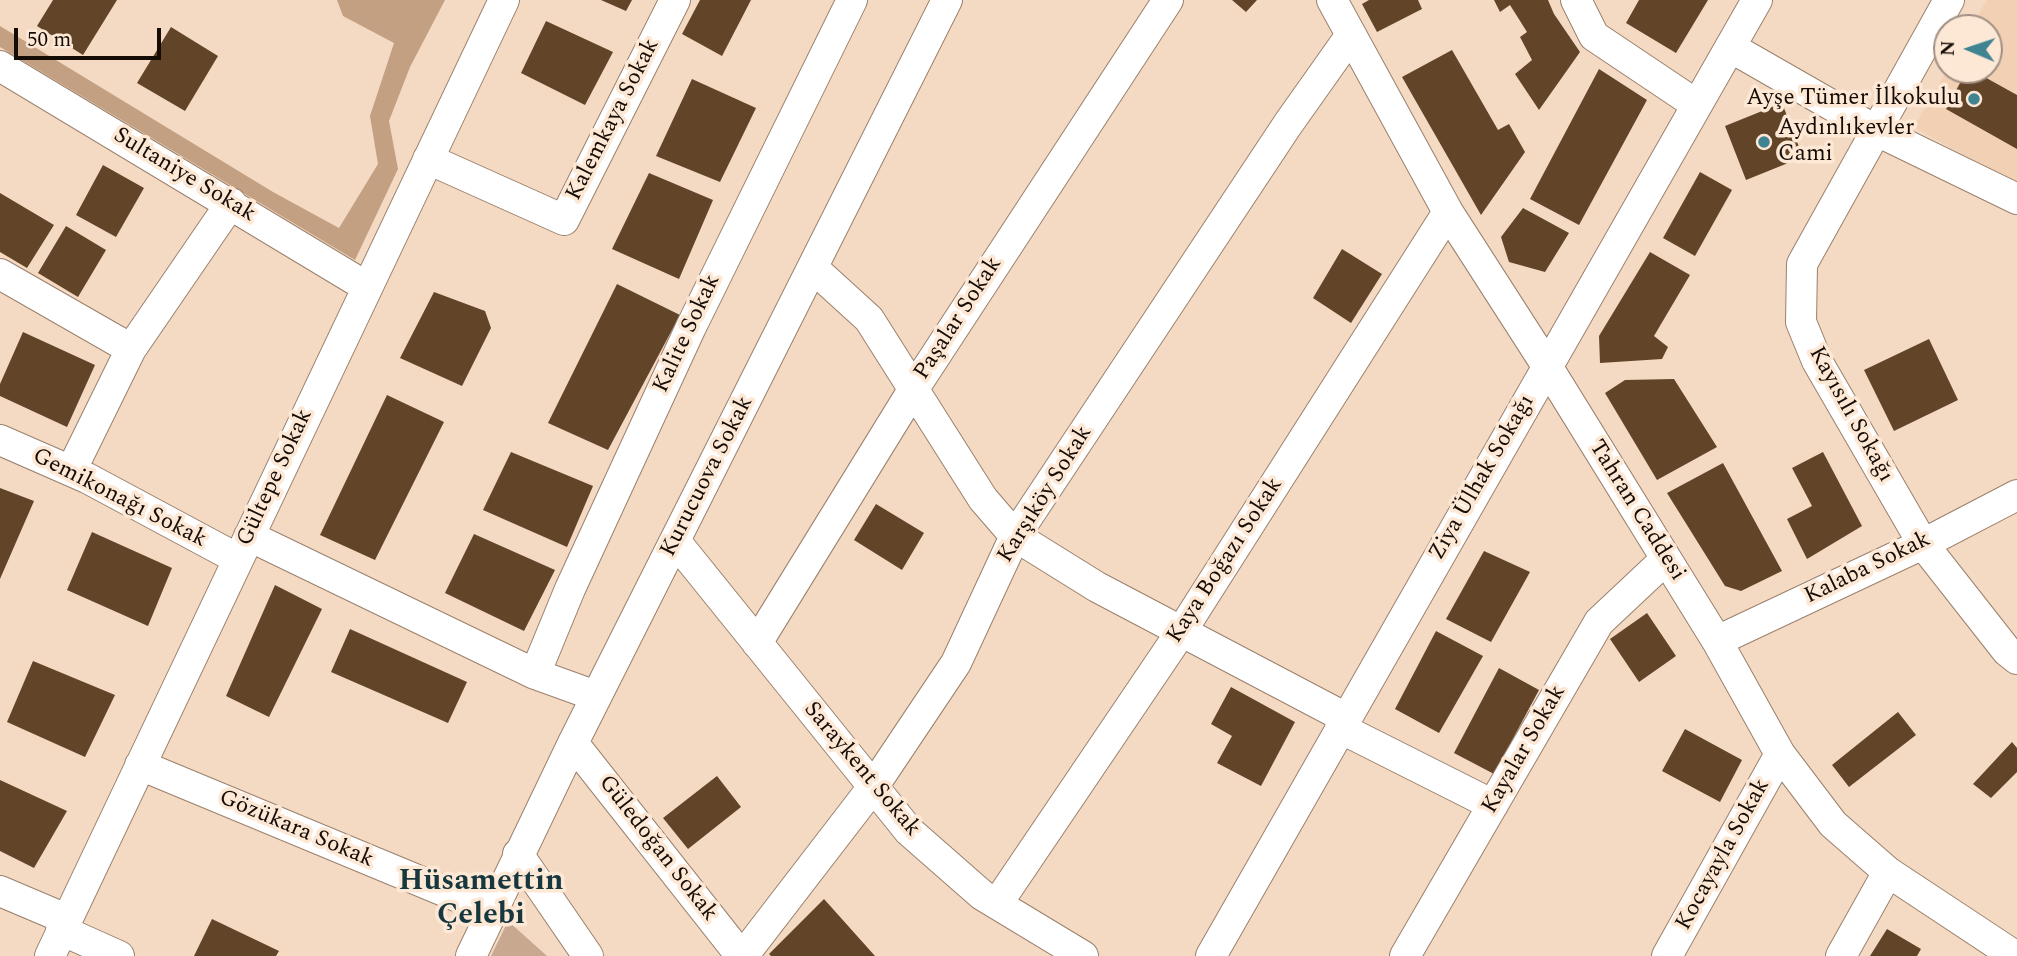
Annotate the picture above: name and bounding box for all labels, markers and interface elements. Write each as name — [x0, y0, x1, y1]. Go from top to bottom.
scale bar — [18, 14, 164, 58]
north arrow — [1933, 14, 2003, 84]
text: 50 m — [27, 24, 71, 56]
street label: Kalemkaya Sokak — [561, 34, 667, 206]
text: N — [1934, 40, 1963, 57]
place label: Ayşe Tümer İlkokulu — [1746, 85, 1960, 113]
marker: Ayşe Tümer İlkokulu — [1966, 91, 1982, 107]
place label: Aydınlıkevler Cami — [1778, 115, 1914, 169]
street label: Sultaniye Sokak — [108, 123, 260, 229]
marker: Aydınlıkevler Cami — [1756, 134, 1772, 150]
street label: Paşalar Sokak — [909, 252, 1009, 386]
street label: Kalite Sokak — [648, 270, 728, 398]
street label: Kayısılı Sokağı — [1801, 342, 1899, 488]
street label: Ziya Ülhak Sokağı — [1424, 390, 1542, 566]
street label: Kurucuova Sokak — [656, 392, 760, 562]
street label: Gültepe Sokak — [232, 405, 320, 551]
street label: Karşıköy Sokak — [993, 421, 1099, 569]
street label: Tahran Caddesi — [1582, 436, 1690, 586]
street label: Gemikonağı Sokak — [27, 443, 211, 555]
street label: Kaya Boğazı Sokak — [1162, 473, 1290, 649]
street label: Kalaba Sokak — [1801, 527, 1935, 611]
street label: Kayalar Sokak — [1477, 681, 1573, 819]
street label: Saraykent Sokak — [797, 697, 925, 843]
street label: Güledoğan Sokak — [591, 770, 723, 928]
street label: Kocayayla Sokak — [1671, 774, 1777, 936]
street label: Gözükara Sokak — [214, 785, 378, 875]
district label: Hüsamettin Çelebi — [399, 865, 563, 936]

